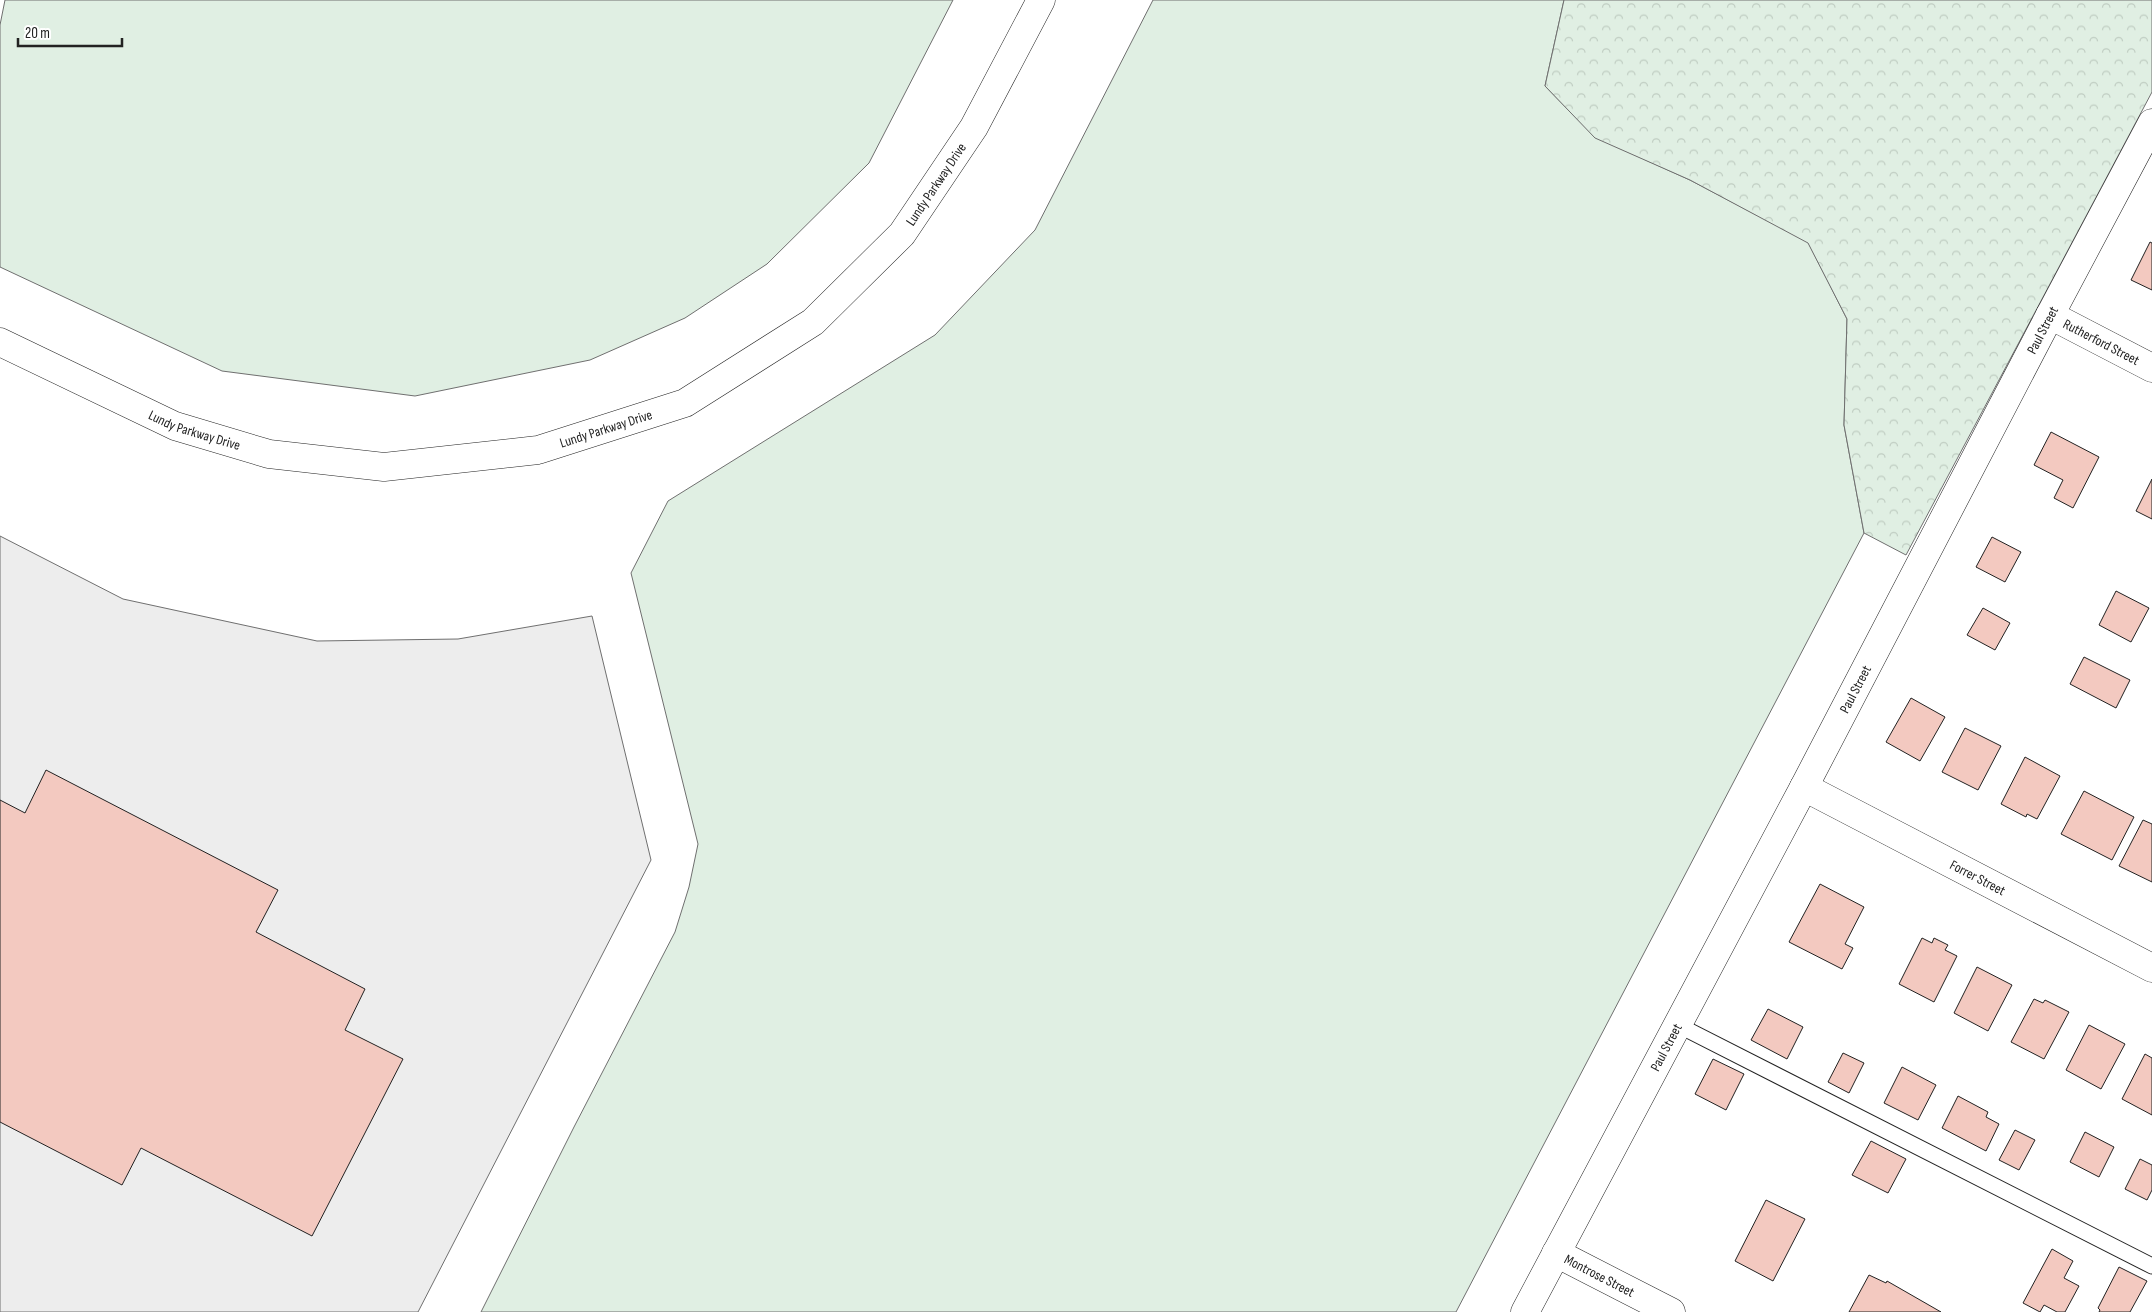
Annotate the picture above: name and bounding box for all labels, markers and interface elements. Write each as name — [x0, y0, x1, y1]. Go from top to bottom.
scale bar — [18, 15, 121, 47]
text: 20 m — [25, 24, 50, 43]
street label: Lundy Parkway Drive — [902, 139, 969, 229]
street label: Paul Street — [2023, 303, 2062, 357]
street label: Rutherford Street — [2061, 315, 2142, 369]
street label: Lundy Parkway Drive — [146, 406, 243, 454]
street label: Lundy Parkway Drive — [557, 406, 654, 451]
street label: Paul Street — [1836, 662, 1874, 716]
street label: Forrer Street — [1947, 856, 2009, 899]
street label: Paul Street — [1646, 1020, 1685, 1074]
street label: Montrose Street — [1562, 1250, 1638, 1300]

